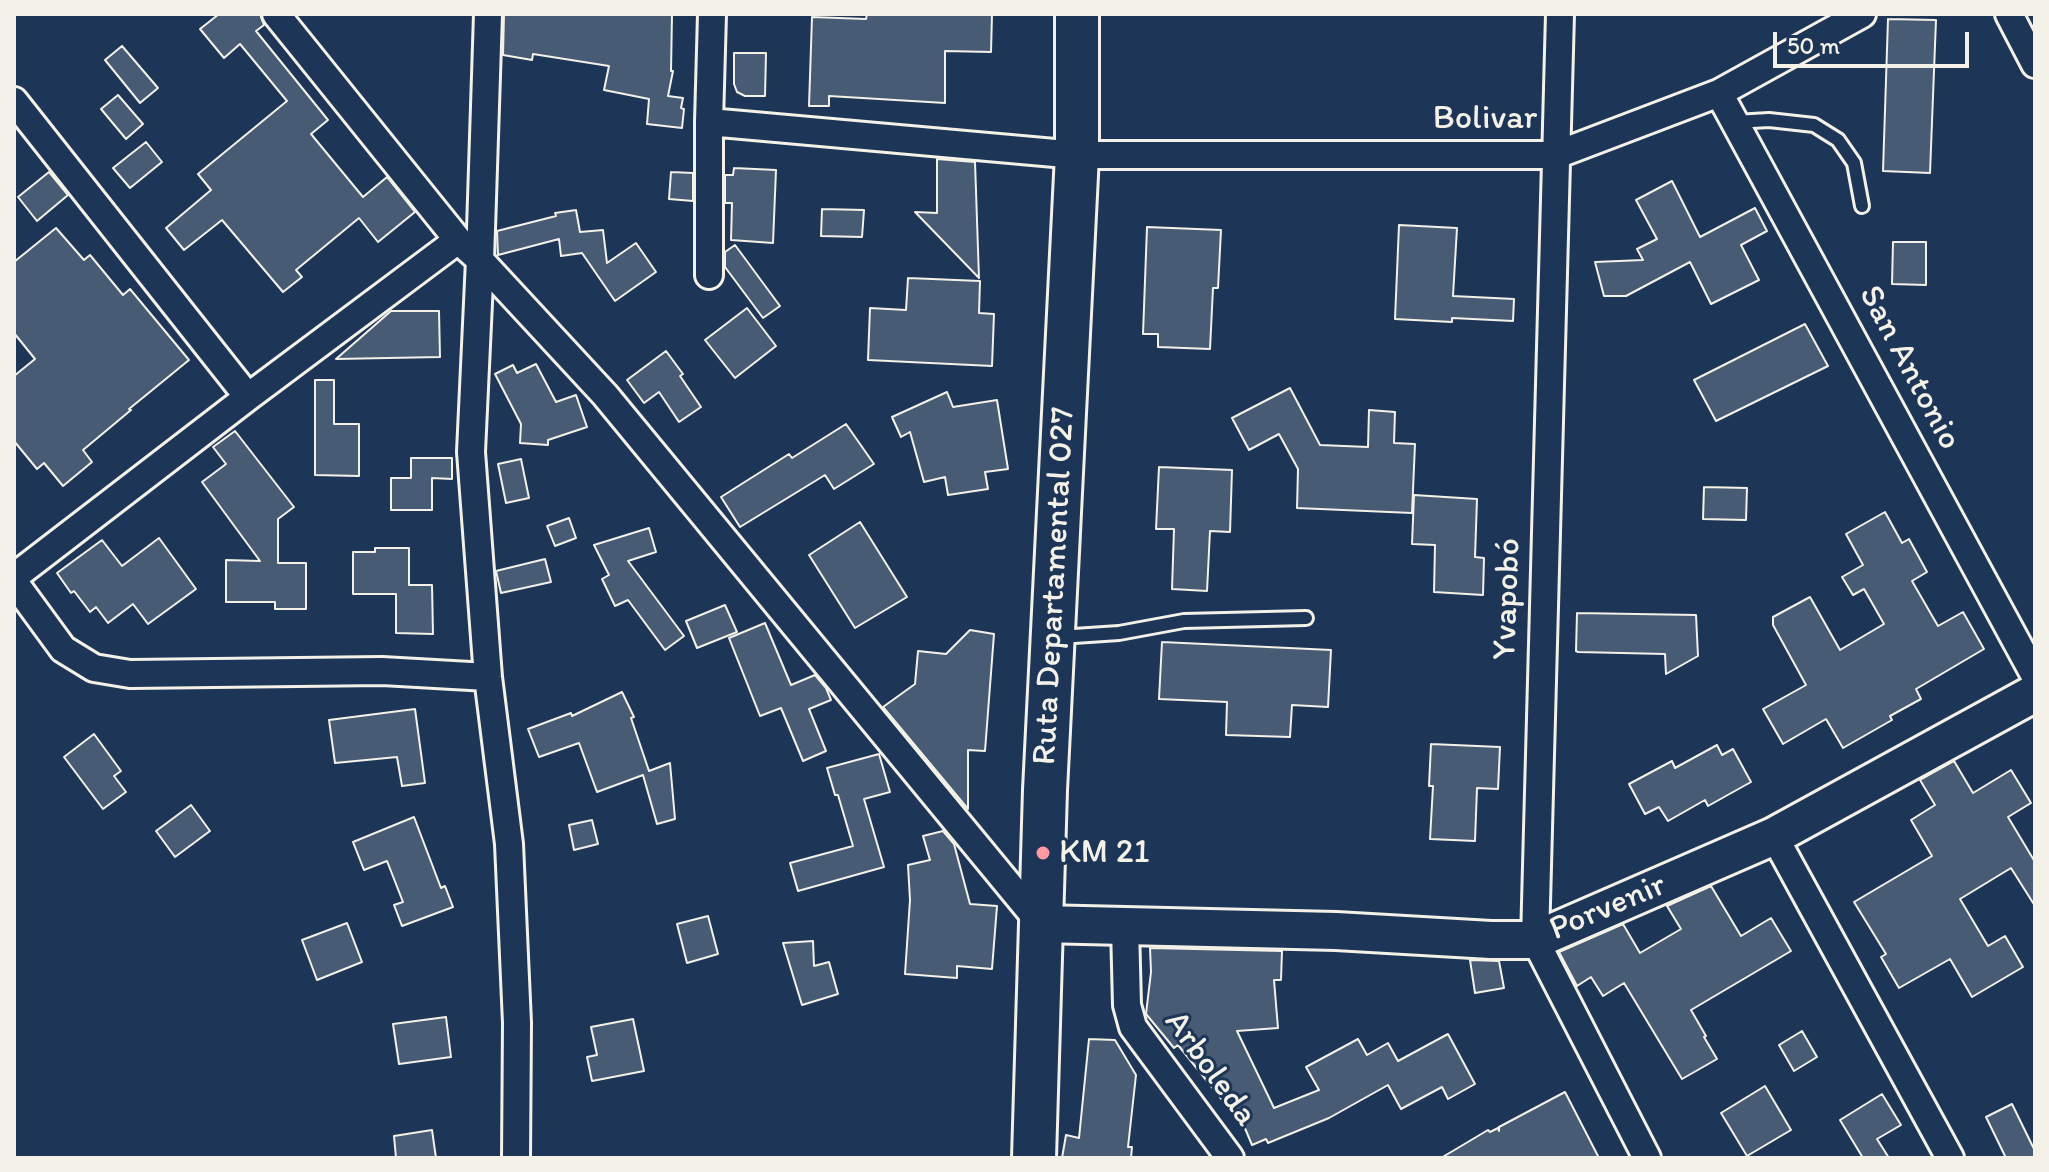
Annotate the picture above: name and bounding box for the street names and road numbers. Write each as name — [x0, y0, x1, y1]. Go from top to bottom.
street label: Bolivar — [1433, 99, 1537, 139]
street label: San Antonio — [1849, 279, 1969, 457]
street label: Ruta Departamental 027 — [1025, 406, 1085, 766]
street label: Yvapobó — [1485, 537, 1531, 661]
street label: Porvenir — [1544, 865, 1672, 951]
street label: Arboleda — [1155, 1003, 1265, 1135]

